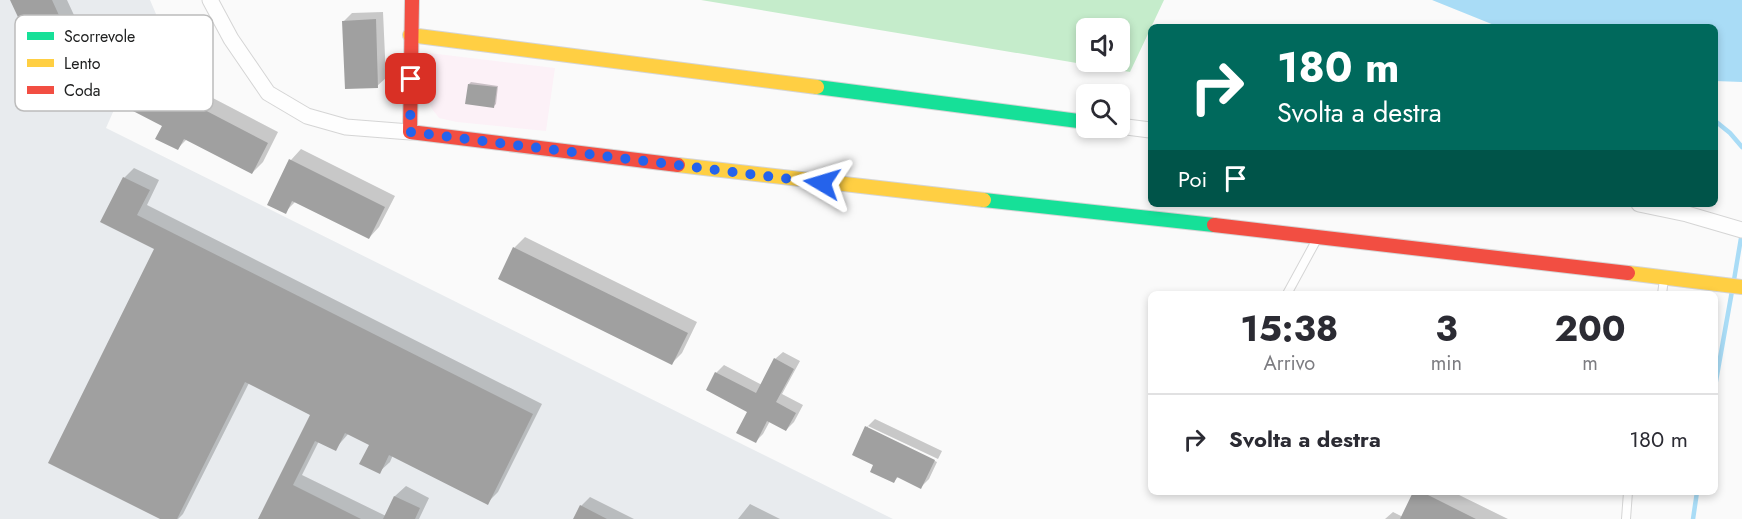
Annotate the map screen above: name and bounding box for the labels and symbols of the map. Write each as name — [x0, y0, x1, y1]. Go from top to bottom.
legend — [15, 15, 213, 111]
text: Scorrevole — [64, 25, 135, 48]
text: Lento — [64, 52, 101, 75]
pin — [385, 53, 436, 104]
text: Coda — [64, 79, 101, 102]
position arrow — [790, 151, 854, 215]

